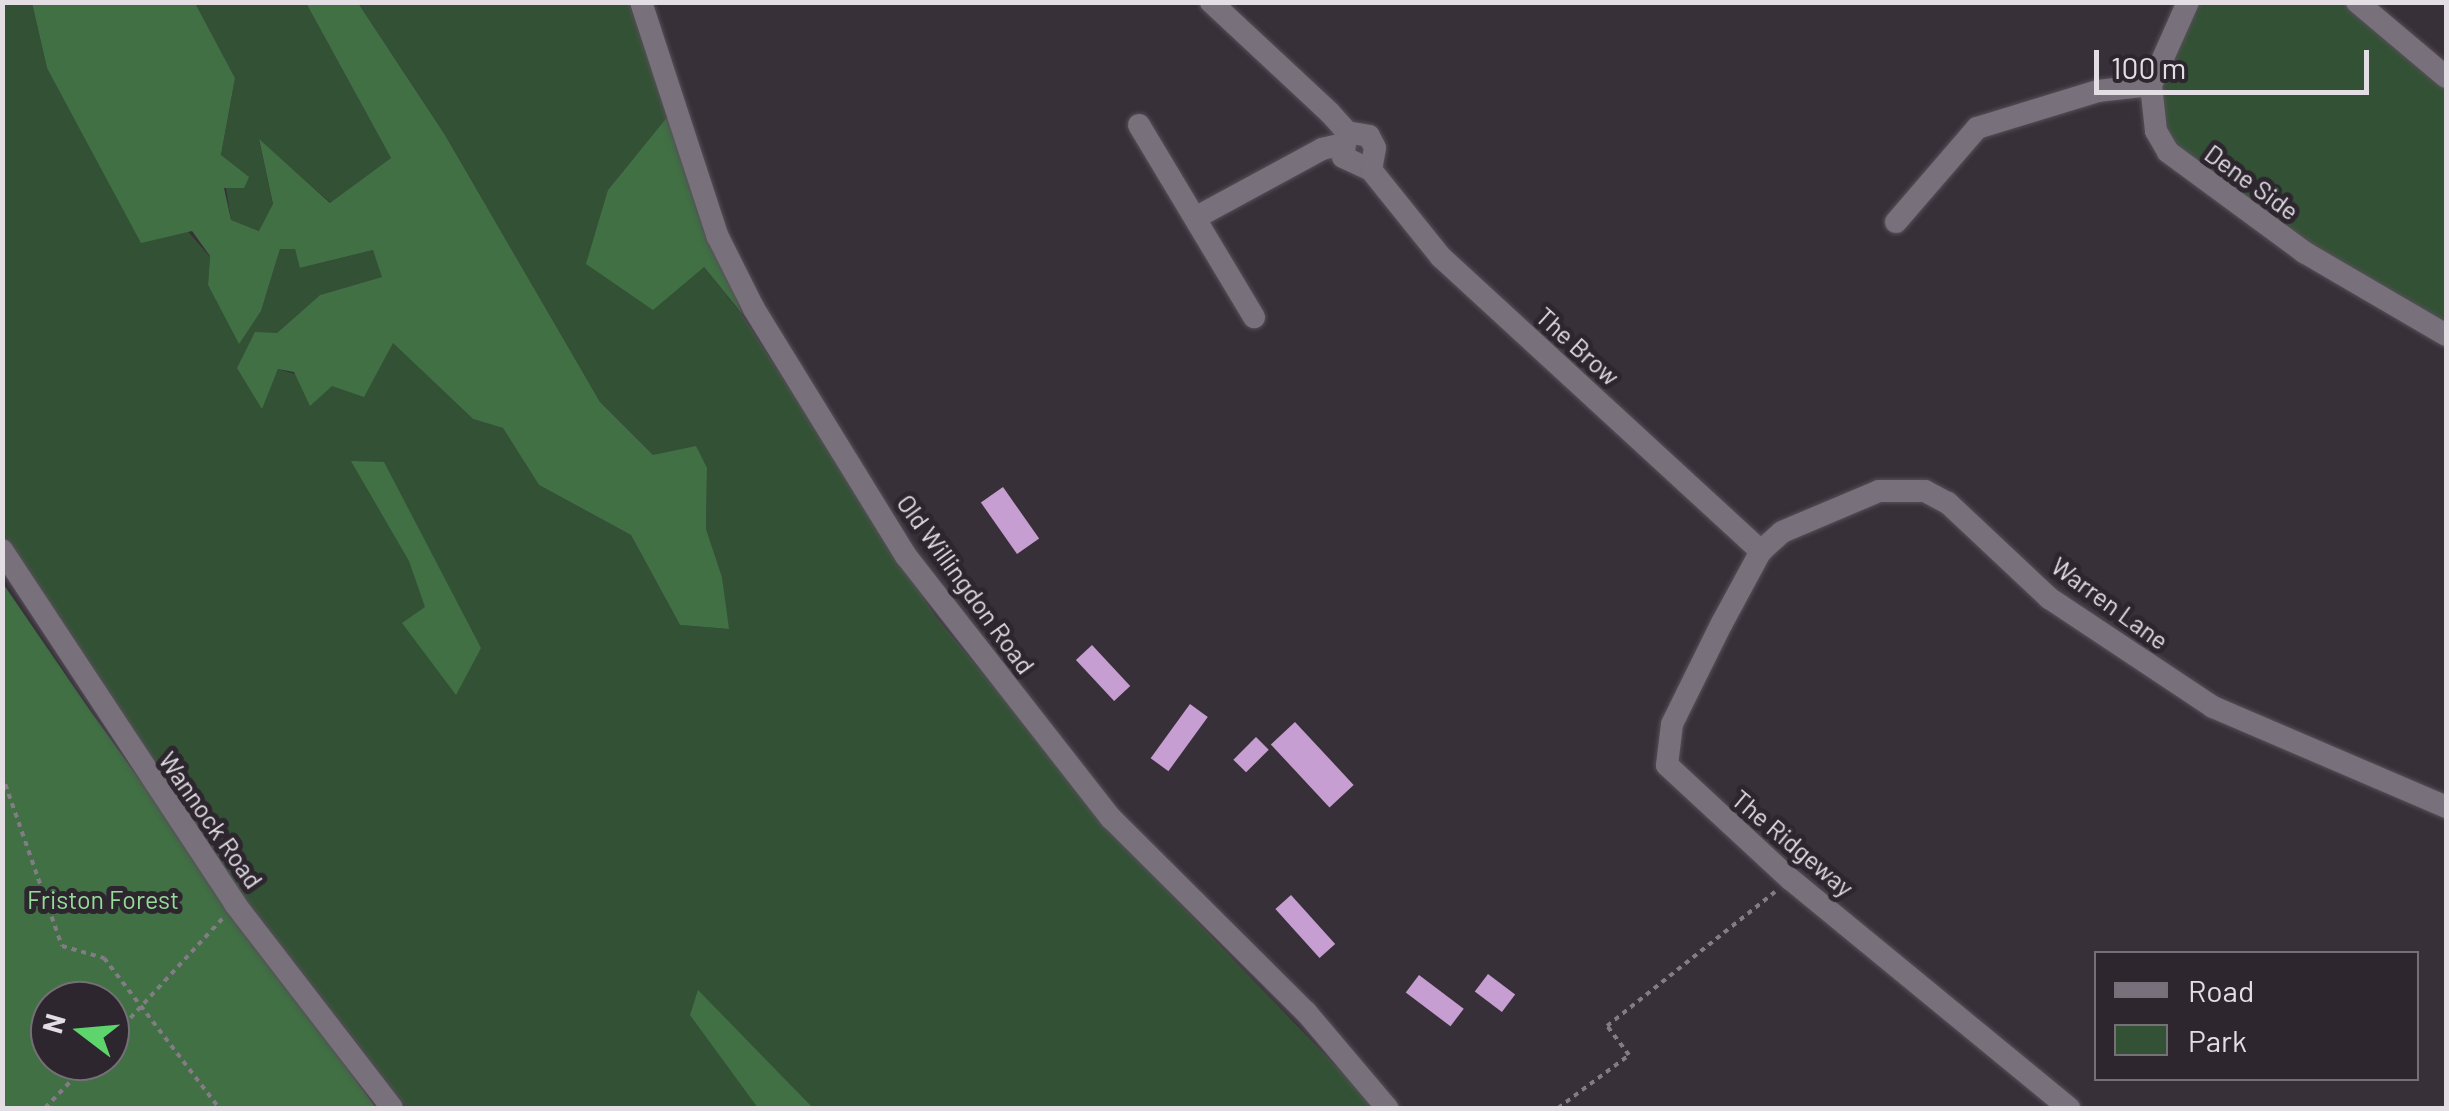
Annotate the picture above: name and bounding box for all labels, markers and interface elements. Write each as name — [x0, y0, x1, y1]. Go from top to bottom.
scale bar — [2099, 30, 2374, 92]
text: 100 m — [2111, 49, 2186, 85]
street label: Dene Side — [2199, 138, 2305, 226]
street label: The Brow — [1530, 301, 1626, 391]
street label: Old Willingdon Road — [891, 489, 1041, 679]
street label: Warren Lane — [2046, 551, 2174, 655]
street label: Wannock Road — [153, 746, 269, 894]
street label: The Ridgeway — [1726, 783, 1860, 903]
park label: Friston Forest — [27, 884, 179, 914]
legend — [2094, 951, 2419, 1081]
text: Road — [2188, 972, 2254, 1008]
north arrow — [30, 981, 130, 1081]
text: N — [34, 1010, 72, 1037]
text: Park — [2188, 1022, 2247, 1058]

